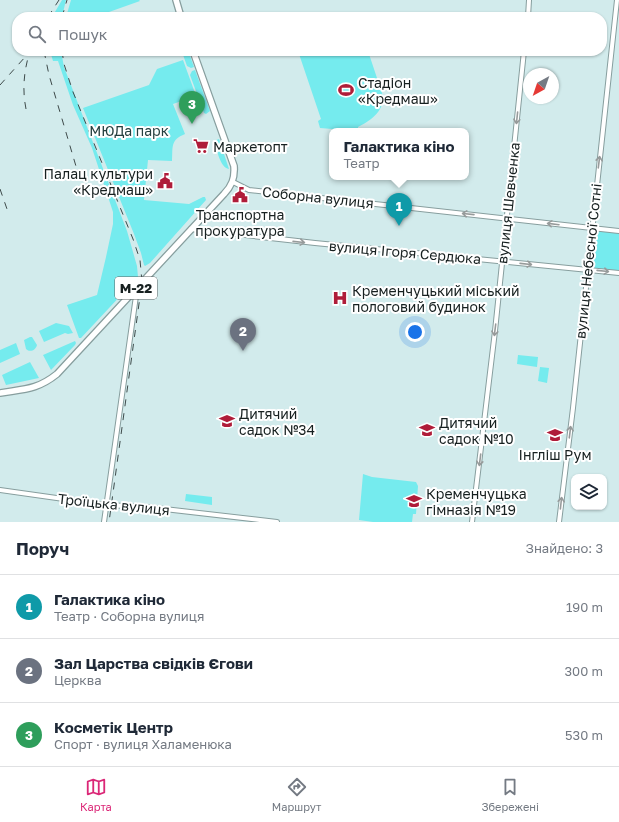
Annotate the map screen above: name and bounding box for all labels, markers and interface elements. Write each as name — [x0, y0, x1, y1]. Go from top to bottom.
search box — [12, 12, 607, 56]
icon: search — [26, 23, 48, 45]
text: Пошук — [58, 25, 107, 43]
north arrow — [523, 68, 559, 104]
place label: Стадіон «Кредмаш» — [358, 74, 438, 107]
sports icon: Стадіон «Кредмаш» — [337, 81, 355, 99]
pin: 3 — [179, 91, 205, 124]
one-way arrow — [513, 111, 521, 124]
park label: МЮДа парк — [89, 122, 169, 139]
popup — [329, 128, 469, 180]
supermarket icon: Маркетопт — [192, 137, 210, 155]
text: Галактика кіно — [343, 137, 455, 155]
place label: Маркетопт — [213, 138, 288, 155]
street label: вулиця Шевченка — [493, 141, 523, 265]
text: Театр — [343, 155, 380, 171]
one-way arrow — [595, 156, 603, 169]
place label: Палац культури «Кредмаш» — [44, 165, 153, 198]
public building icon: Палац культури «Кредмаш» — [156, 172, 174, 190]
street label: вулиця Небесної Сотні — [571, 182, 605, 340]
street label: Соборна вулиця — [261, 183, 375, 211]
public building icon: Транспортна прокуратура — [231, 186, 249, 204]
pin: 1 — [386, 193, 412, 226]
place label: Транспортна прокуратура — [195, 206, 285, 239]
one-way arrow — [462, 210, 475, 218]
one-way arrow — [547, 220, 560, 228]
street label: вулиця Ігоря Сердюка — [328, 237, 482, 267]
one-way arrow — [292, 238, 305, 245]
one-way arrow — [519, 260, 532, 267]
one-way arrow — [596, 268, 609, 275]
road number: М-22 — [115, 277, 157, 299]
place label: Кременчуцький міський пологовий будинок — [352, 282, 519, 315]
hospital icon: Кременчуцький міський пологовий будинок — [331, 289, 349, 307]
pin: 2 — [230, 318, 256, 351]
your location — [405, 322, 425, 342]
one-way arrow — [491, 324, 499, 337]
place label: Дитячий садок №34 — [239, 405, 315, 438]
school or university icon: Дитячий садок №34 — [218, 412, 236, 430]
place label: Дитячий садок №10 — [439, 414, 514, 447]
school or university icon: Дитячий садок №10 — [418, 421, 436, 439]
school or university icon: Інгліш Рум — [546, 426, 564, 444]
one-way arrow — [566, 426, 574, 439]
place label: Інгліш Рум — [519, 446, 591, 463]
one-way arrow — [476, 453, 483, 466]
map controls — [571, 474, 607, 510]
button: layers — [571, 474, 607, 510]
place label: Кременчуцька гімназія №19 — [426, 485, 527, 518]
street label: Троїцька вулиця — [57, 490, 171, 518]
school or university icon: Кременчуцька гімназія №19 — [405, 492, 423, 510]
one-way arrow — [557, 497, 565, 510]
text: Поруч — [16, 538, 69, 559]
text: Знайдено: 3 — [526, 540, 603, 556]
text: Галактика кіно — [54, 590, 165, 608]
text: 1 — [26, 599, 32, 615]
text: 190 m — [566, 599, 603, 615]
text: Театр · Соборна вулиця — [54, 608, 204, 624]
text: Зал Царства свідків Єгови — [54, 654, 253, 672]
text: 2 — [25, 663, 33, 679]
text: 300 m — [565, 663, 603, 679]
text: Церква — [54, 672, 102, 688]
text: Косметік Центр — [54, 718, 173, 736]
text: 3 — [25, 727, 33, 743]
text: 530 m — [565, 727, 603, 743]
text: Спорт · вулиця Халаменюка — [54, 736, 232, 752]
tab: Карта — [80, 776, 112, 813]
tab: Маршрут — [272, 776, 322, 813]
tab: Збережені — [481, 776, 539, 813]

